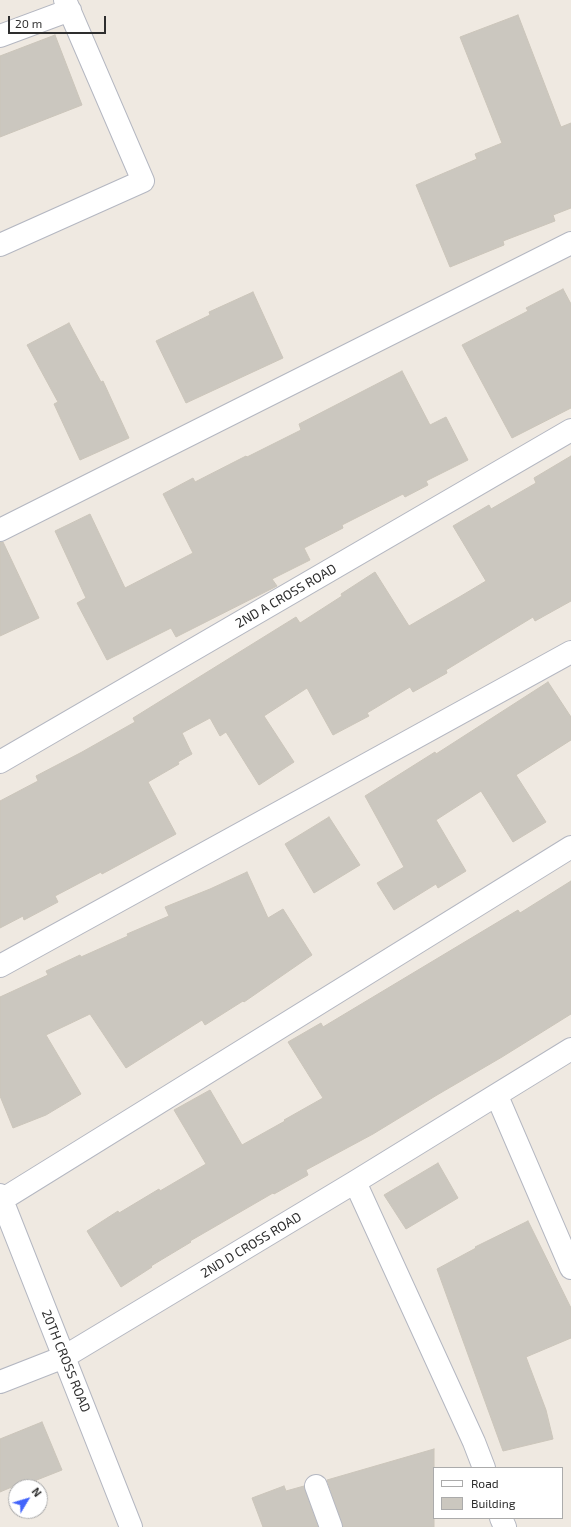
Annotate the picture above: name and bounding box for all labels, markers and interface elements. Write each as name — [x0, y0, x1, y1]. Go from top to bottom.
scale bar — [10, 8, 108, 34]
text: 20 m — [15, 16, 42, 30]
street label: 2ND A CROSS ROAD — [233, 561, 339, 631]
street label: 2ND D CROSS ROAD — [198, 1209, 304, 1281]
street label: 20TH CROSS ROAD — [38, 1307, 94, 1415]
legend — [433, 1467, 563, 1519]
text: Road — [471, 1476, 499, 1490]
north arrow — [8, 1479, 48, 1519]
text: N — [29, 1485, 45, 1499]
text: Building — [471, 1496, 515, 1510]

